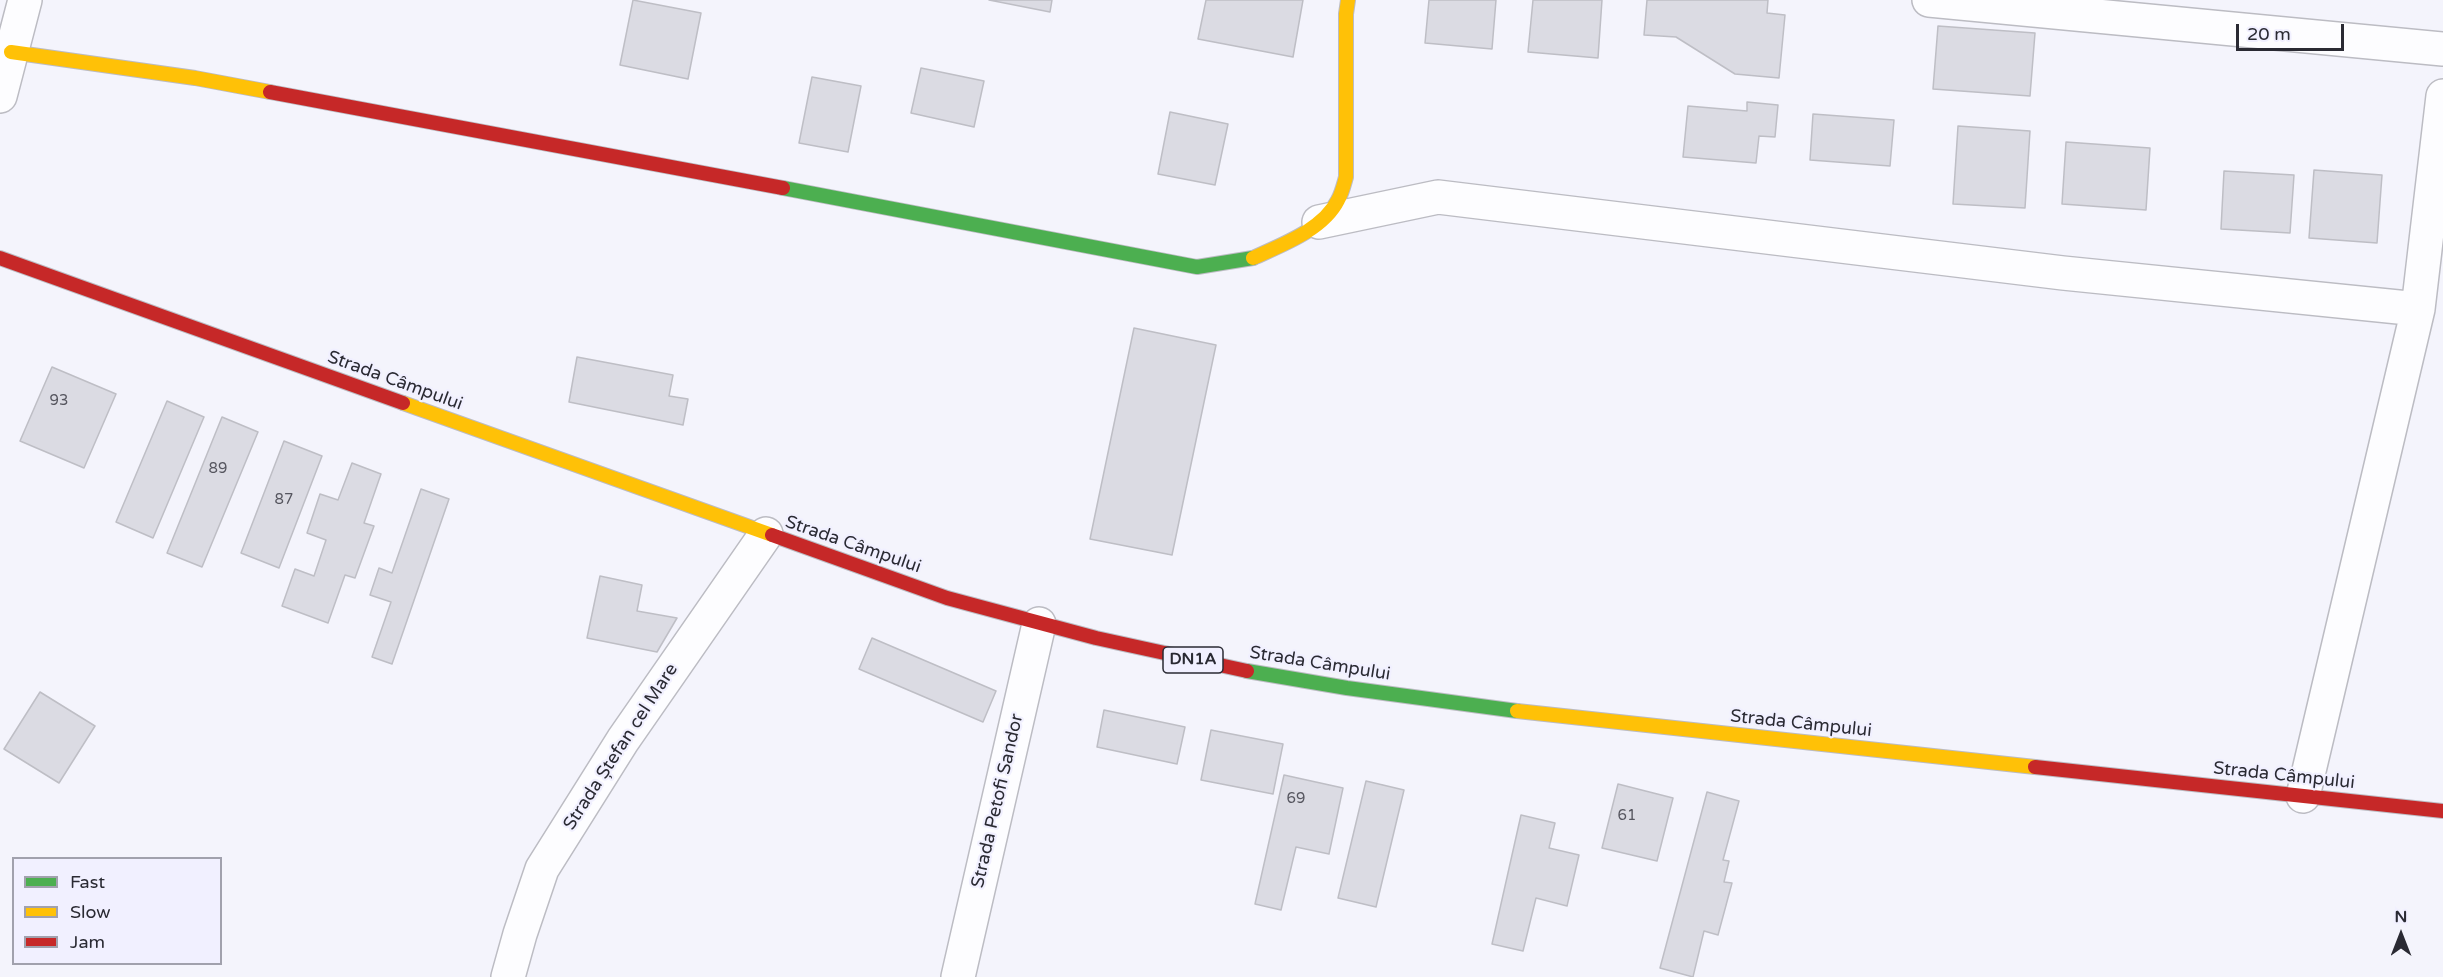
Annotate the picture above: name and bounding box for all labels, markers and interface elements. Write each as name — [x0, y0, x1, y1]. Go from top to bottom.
scale bar — [2239, 12, 2347, 50]
text: 20 m — [2247, 23, 2291, 45]
street label: Strada Câmpului — [325, 347, 465, 415]
house number: 93 — [50, 392, 68, 410]
house number: 89 — [209, 460, 227, 478]
house number: 87 — [275, 491, 293, 509]
street label: Strada Câmpului — [782, 512, 924, 578]
street label: Strada Câmpului — [1248, 642, 1392, 686]
road number: DN1A — [1163, 647, 1223, 673]
street label: Strada Ștefan cel Mare — [559, 660, 683, 834]
street label: Strada Câmpului — [1729, 706, 1873, 742]
street label: Strada Petofi Sandor — [967, 712, 1029, 890]
street label: Strada Câmpului — [2212, 758, 2356, 794]
house number: 69 — [1287, 790, 1305, 808]
house number: 61 — [1618, 807, 1636, 825]
legend — [12, 857, 222, 965]
text: Fast — [70, 871, 105, 893]
text: Slow — [70, 901, 111, 923]
north arrow — [2371, 905, 2431, 965]
text: N — [2395, 907, 2407, 927]
text: Jam — [70, 931, 105, 953]

